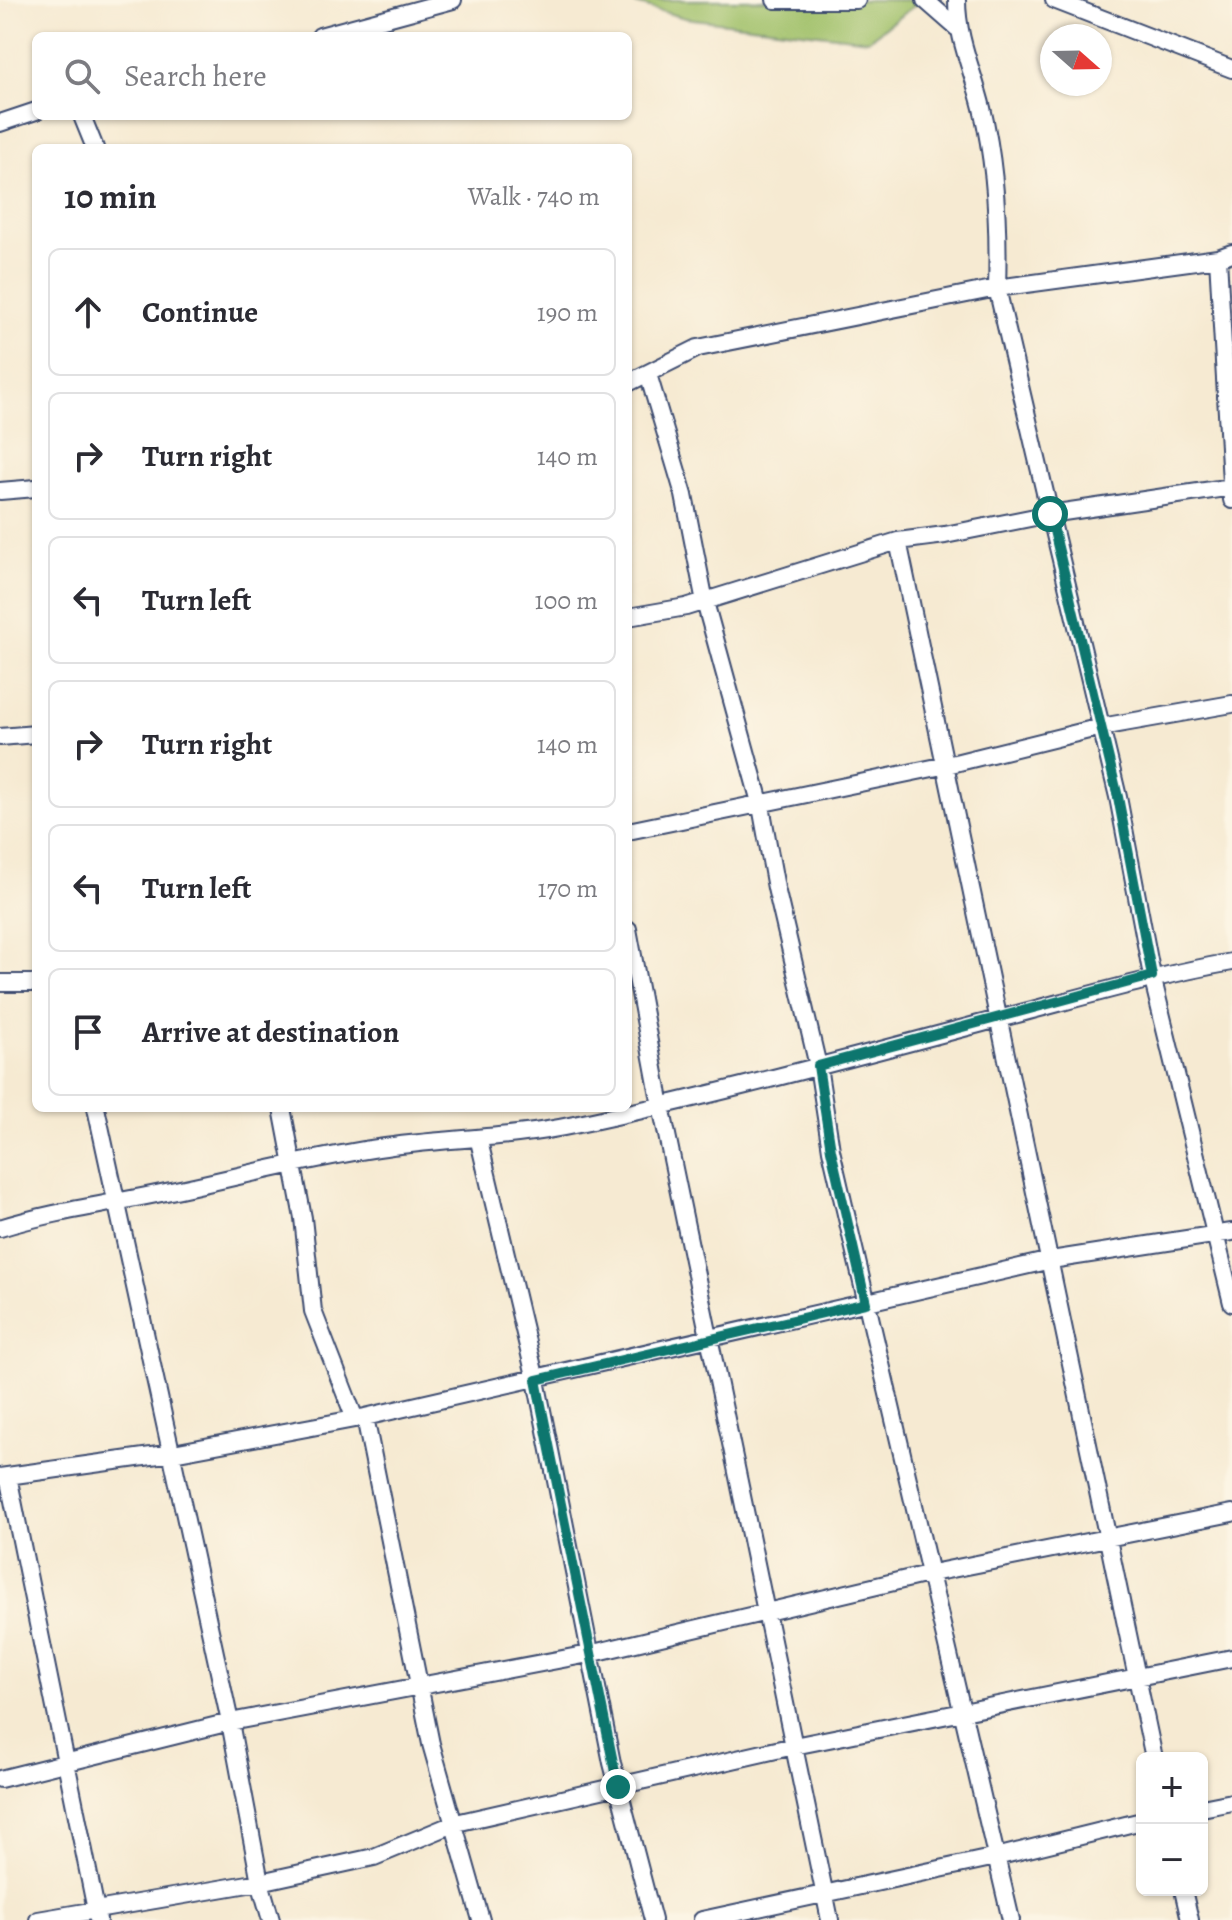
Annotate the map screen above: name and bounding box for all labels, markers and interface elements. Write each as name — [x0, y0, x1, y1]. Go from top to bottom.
north arrow — [1040, 24, 1112, 96]
search box — [32, 32, 632, 120]
icon: search — [60, 54, 104, 98]
text: Search here — [124, 56, 267, 96]
text: 10 min — [64, 173, 157, 220]
text: Walk · 740 m — [468, 179, 600, 214]
icon: ahead — [66, 290, 110, 334]
text: Continue — [142, 292, 258, 332]
text: 190 m — [537, 295, 598, 330]
icon: right — [66, 434, 110, 478]
text: Turn right — [142, 436, 272, 476]
text: 140 m — [537, 439, 598, 474]
route start — [1032, 496, 1068, 532]
icon: left — [66, 578, 110, 622]
text: Turn left — [142, 580, 251, 620]
text: 100 m — [535, 583, 598, 618]
icon: right — [66, 722, 110, 766]
text: Turn right — [142, 724, 272, 764]
text: 140 m — [537, 727, 598, 762]
icon: left — [66, 866, 110, 910]
text: Turn left — [142, 868, 251, 908]
text: 170 m — [538, 871, 598, 906]
icon: arrive — [66, 1010, 110, 1054]
text: Arrive at destination — [142, 1012, 399, 1052]
map controls — [1136, 1752, 1208, 1896]
button: + — [1136, 1752, 1208, 1824]
route end — [600, 1769, 636, 1805]
button: − — [1136, 1824, 1208, 1896]

